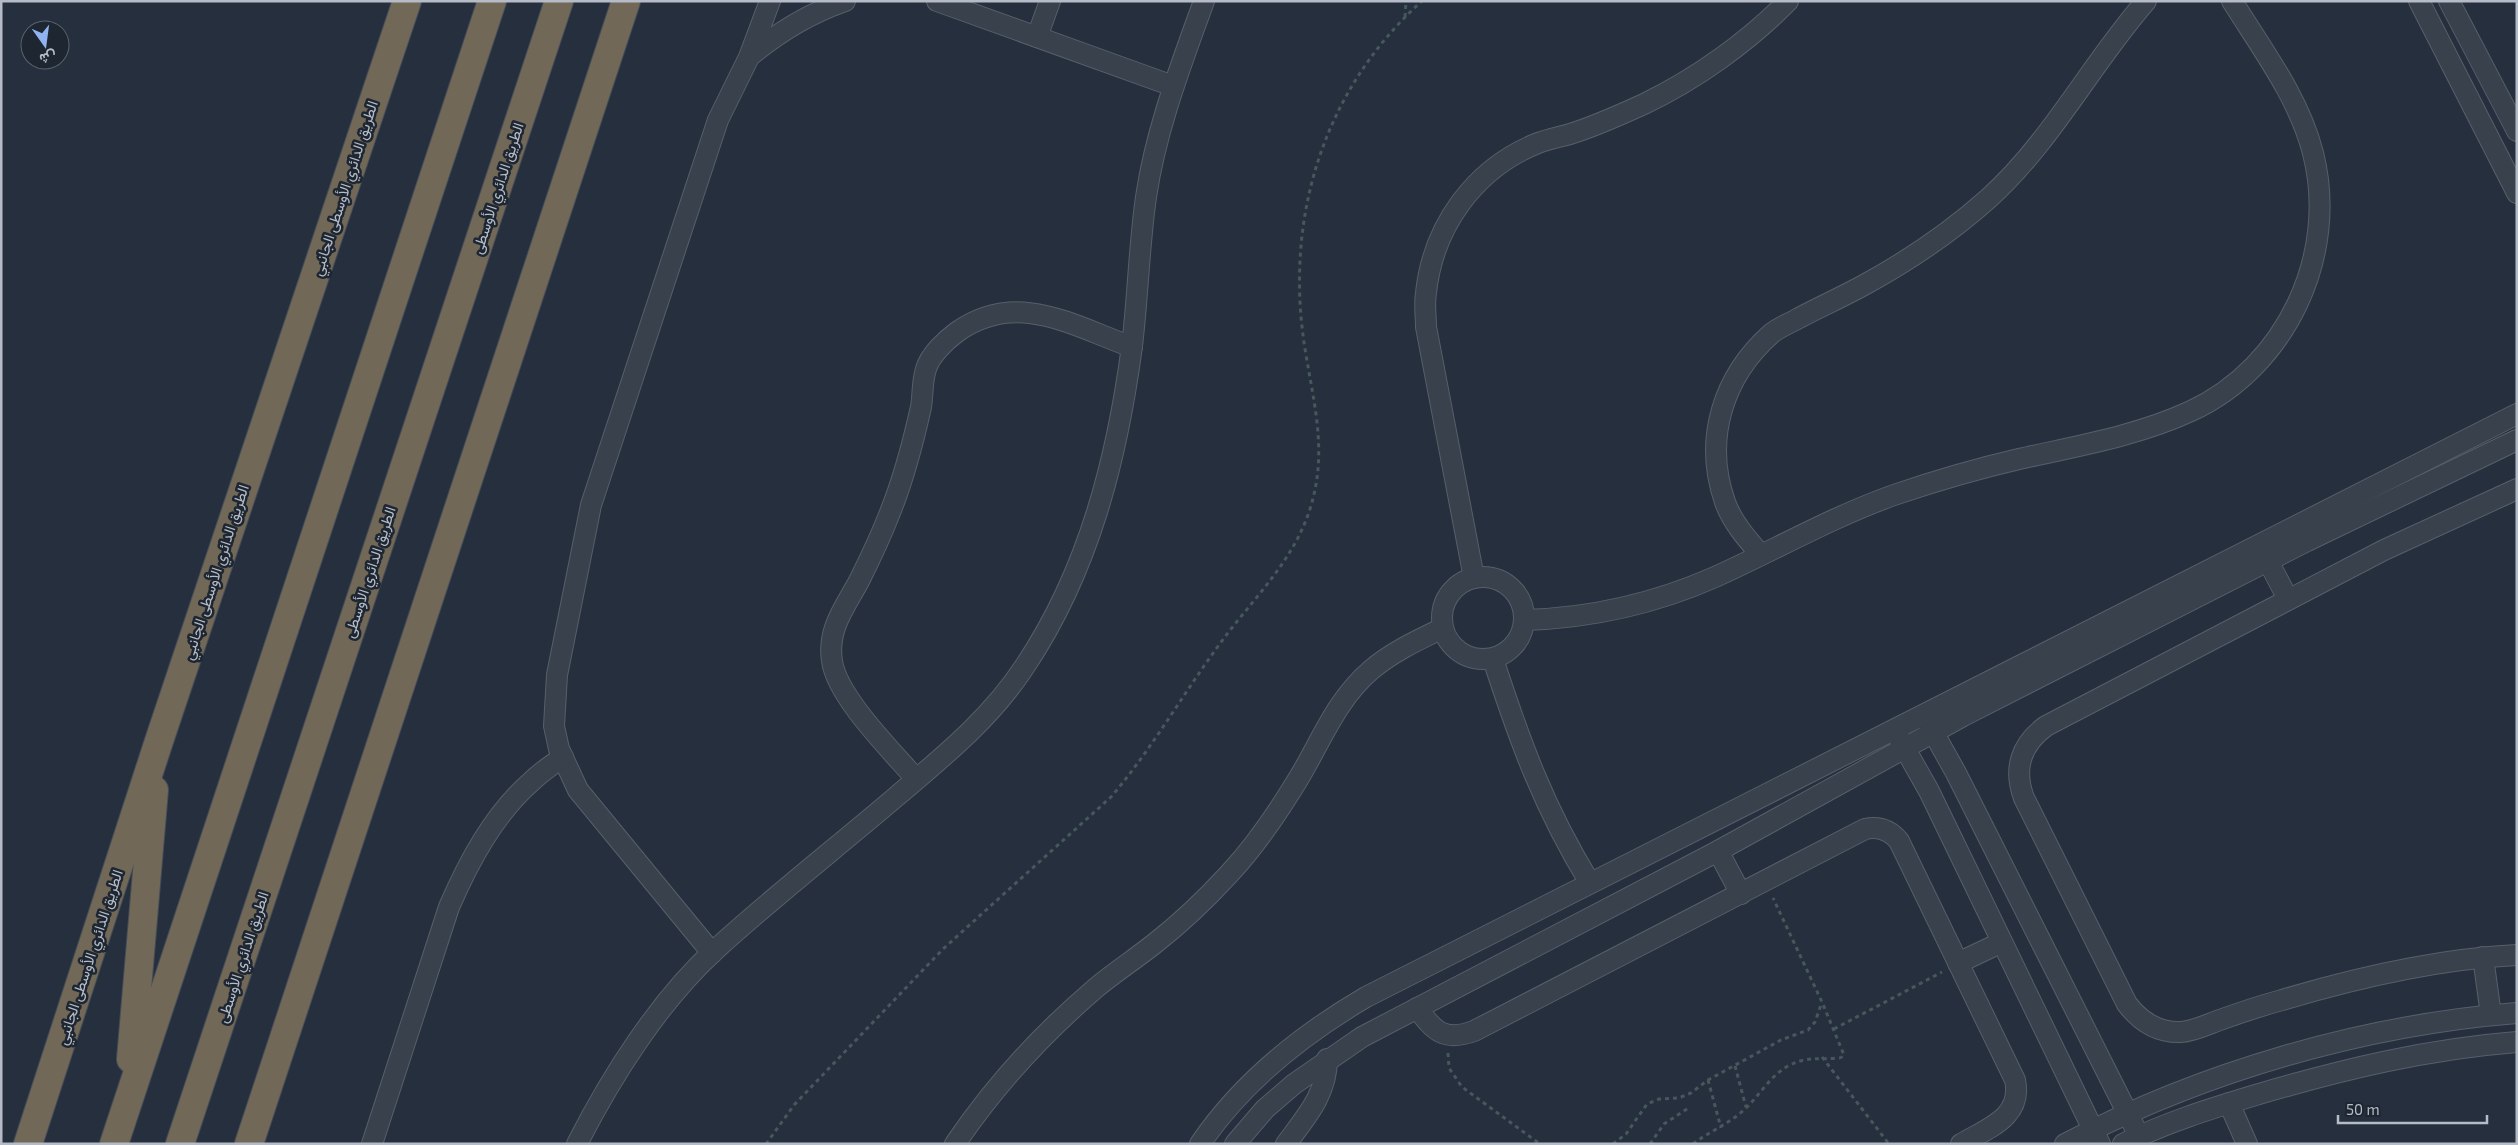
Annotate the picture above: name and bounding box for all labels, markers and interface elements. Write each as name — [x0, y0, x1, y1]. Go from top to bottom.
north arrow — [20, 20, 70, 70]
text: ش — [38, 47, 58, 68]
street label: الطريق الدائري الأوسطى الجانبي — [307, 98, 386, 279]
street label: الطريق الدائري الأوسطى — [467, 120, 532, 258]
street label: الطريق الدائري الأوسطى الجانبي — [178, 482, 257, 663]
street label: الطريق الدائري الأوسطى — [339, 504, 404, 642]
street label: الطريق الدائري الأوسطى الجانبي — [52, 867, 131, 1048]
street label: الطريق الدائري الأوسطى — [212, 889, 277, 1027]
scale bar — [2338, 1092, 2487, 1124]
text: 50 m — [2346, 1100, 2380, 1118]

